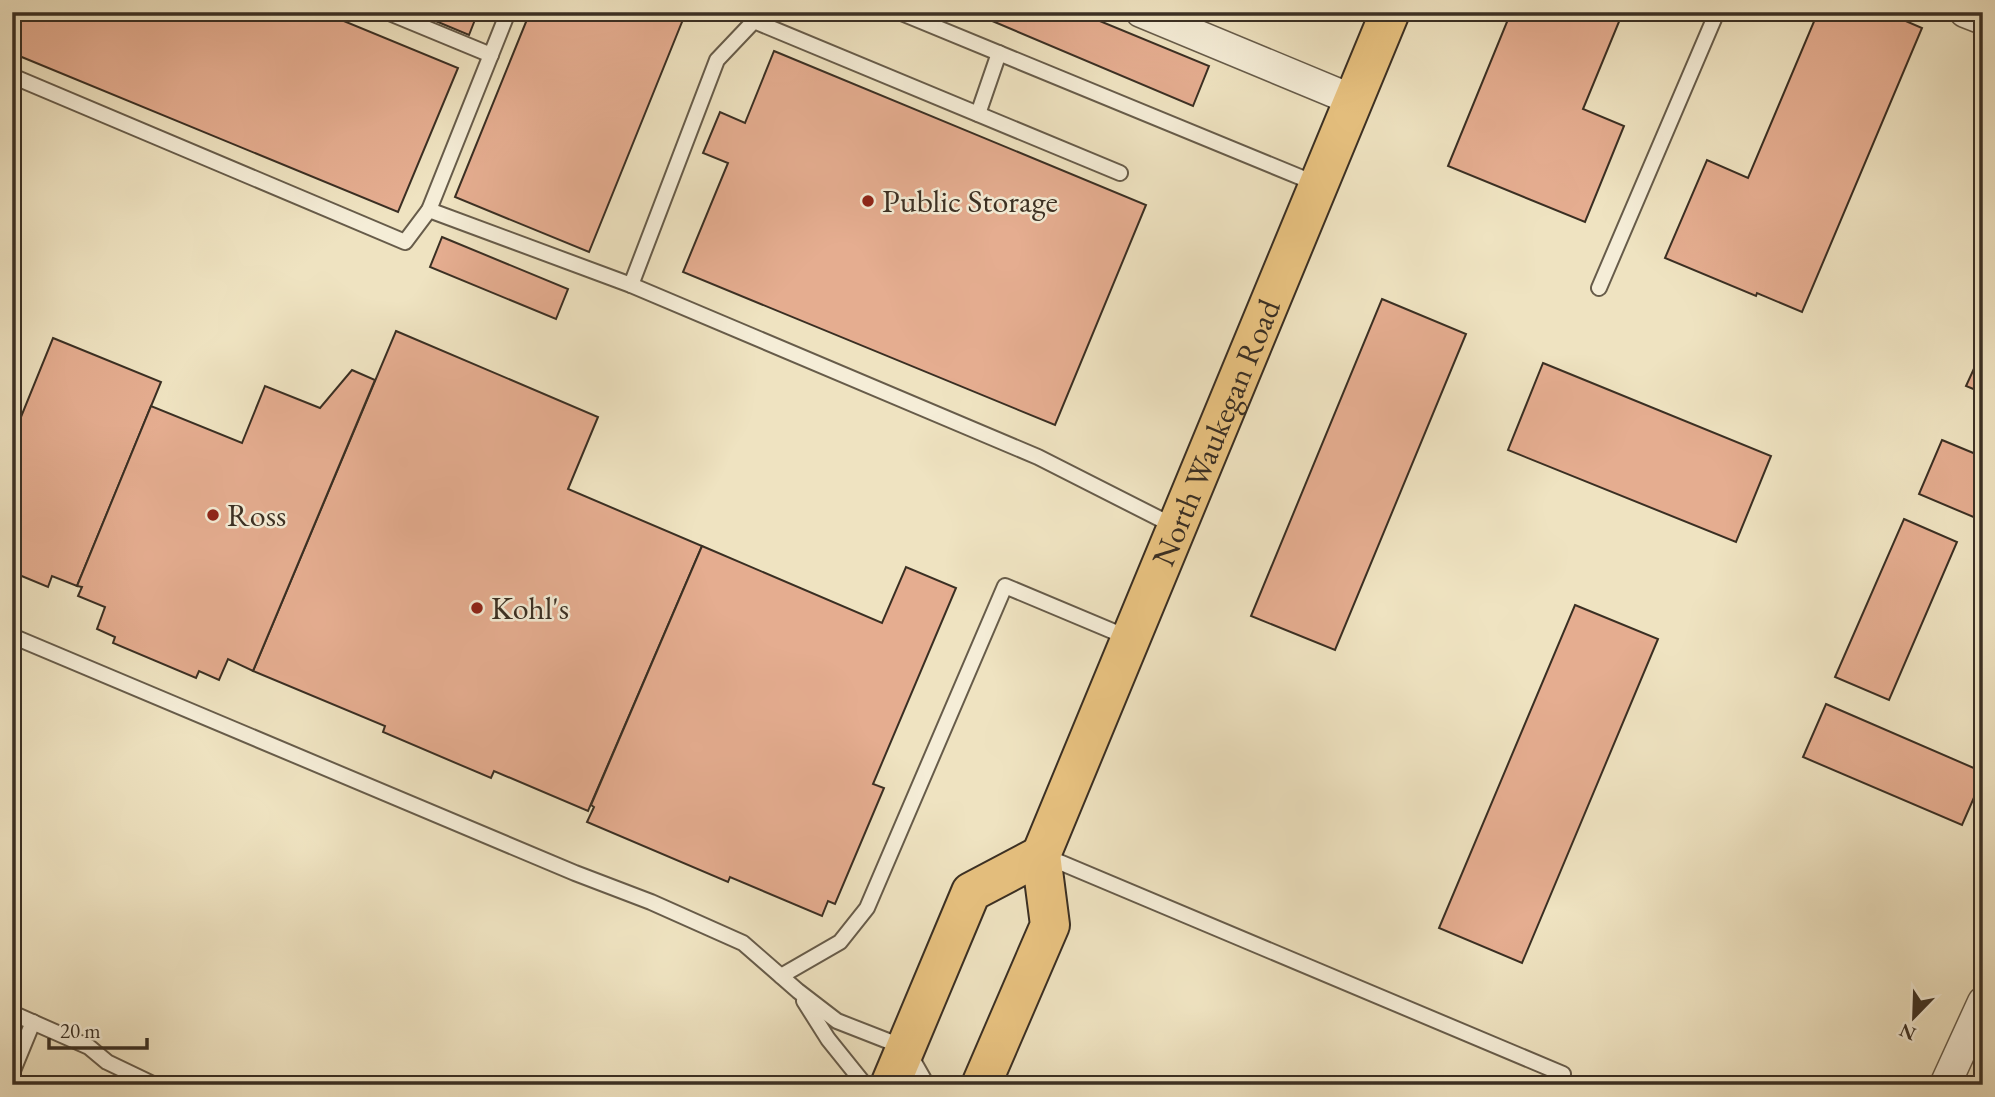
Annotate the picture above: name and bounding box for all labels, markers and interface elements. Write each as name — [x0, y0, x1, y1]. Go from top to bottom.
place label: Public Storage — [882, 180, 1058, 222]
marker: Public Storage — [860, 193, 876, 209]
street label: North Waukegan Road — [1142, 292, 1290, 572]
place label: Ross — [227, 494, 286, 536]
marker: Ross — [205, 507, 221, 523]
place label: Kohl's — [491, 587, 569, 629]
marker: Kohl's — [469, 600, 485, 616]
north arrow — [1880, 982, 1950, 1052]
scale bar — [49, 1006, 147, 1050]
text: 20 m — [60, 1017, 101, 1044]
text: N — [1895, 1017, 1920, 1047]

